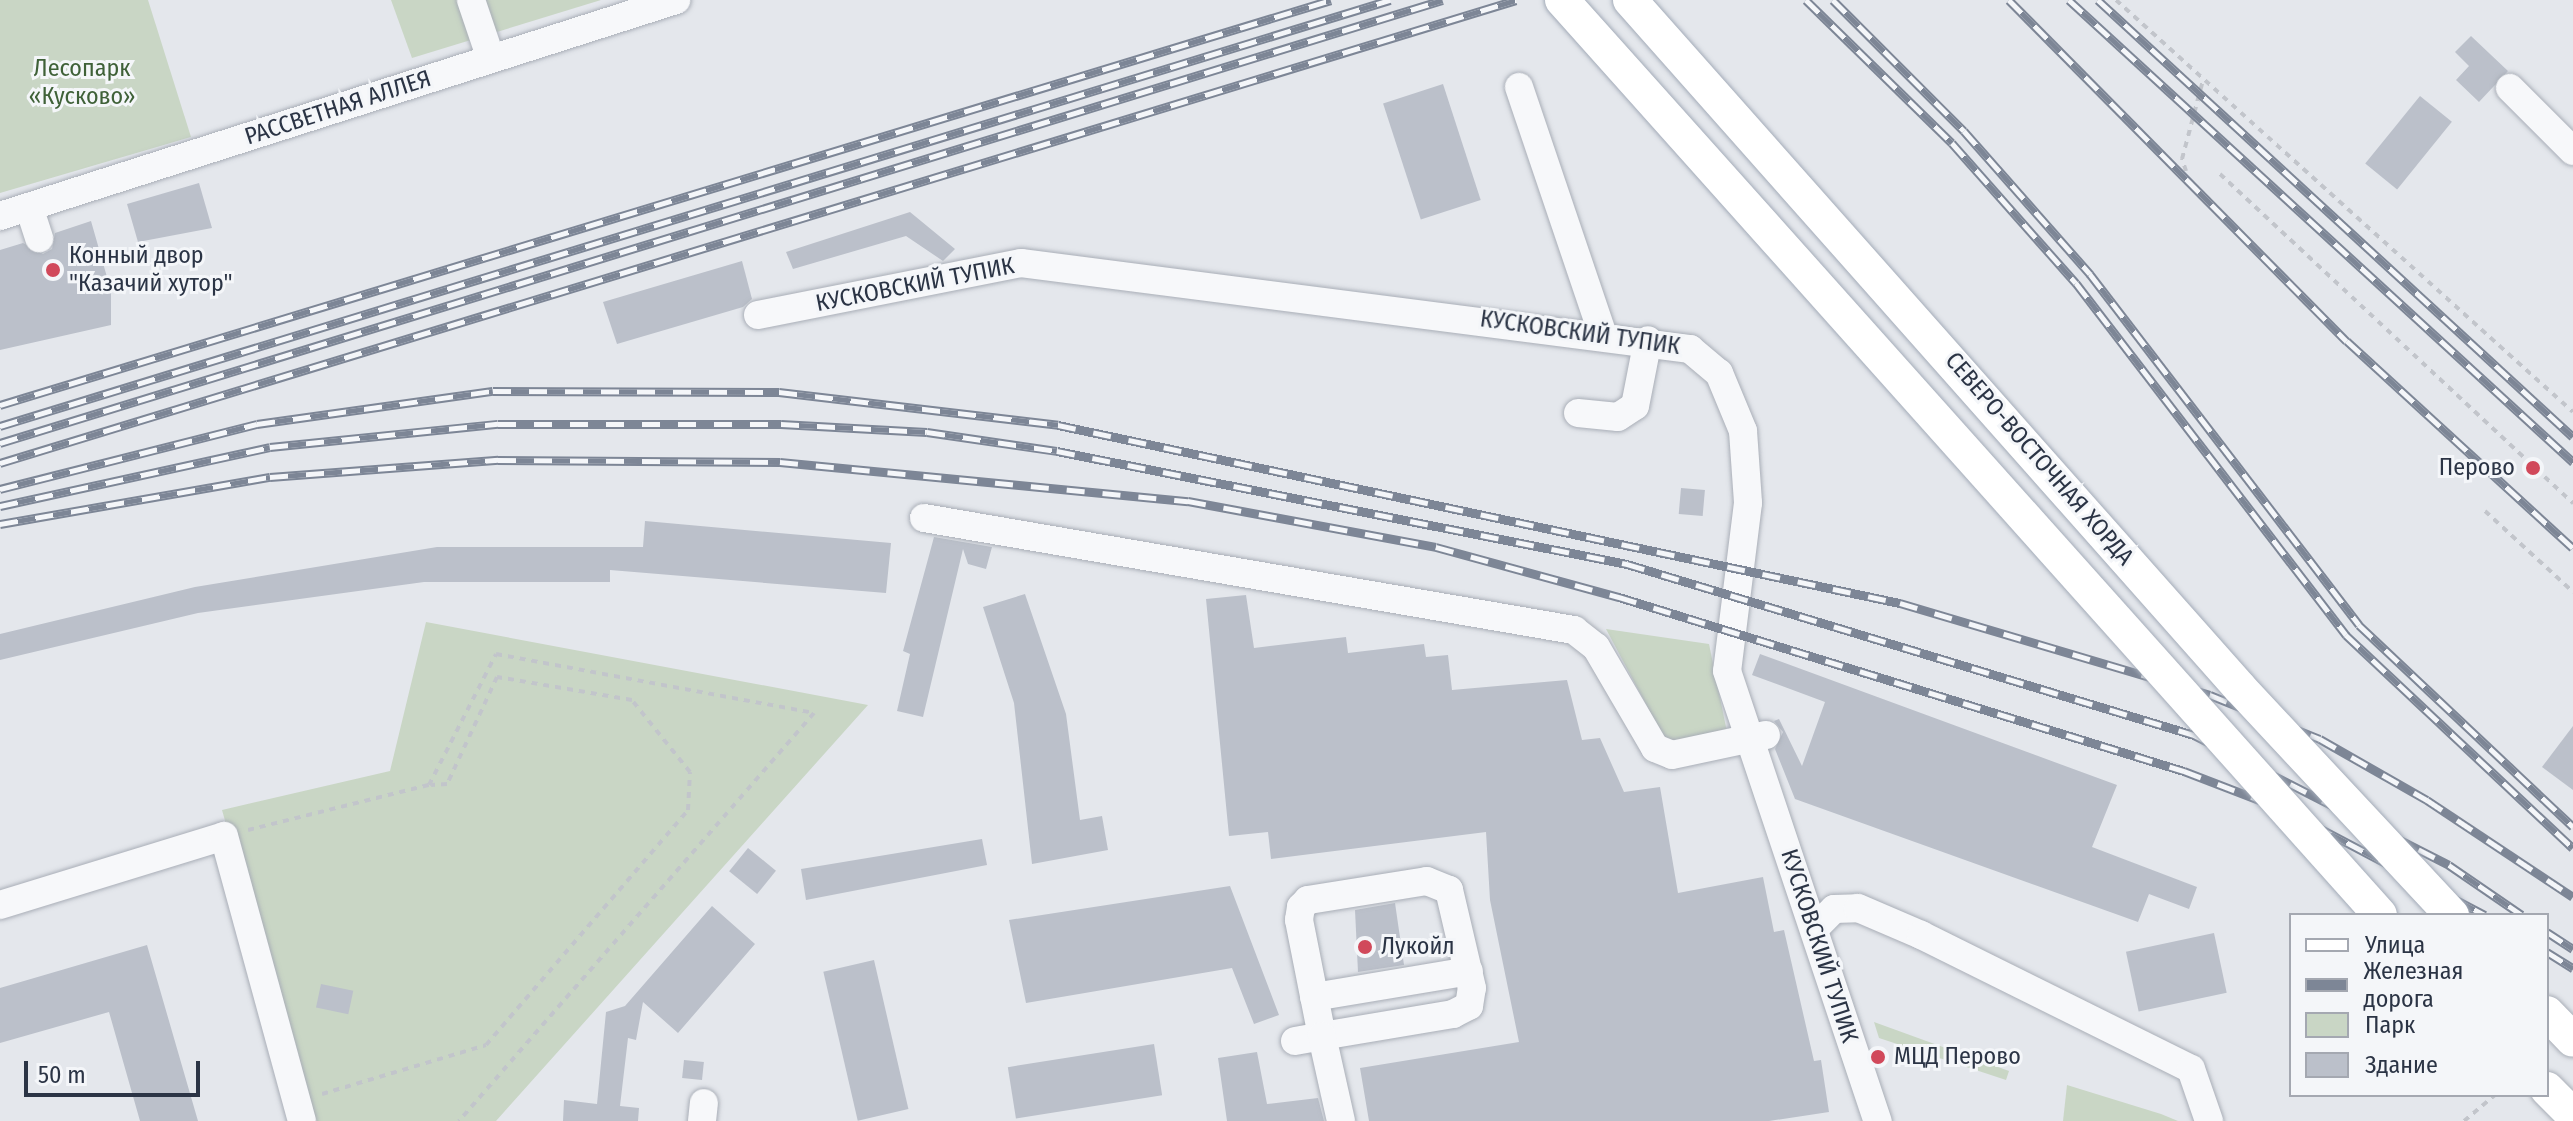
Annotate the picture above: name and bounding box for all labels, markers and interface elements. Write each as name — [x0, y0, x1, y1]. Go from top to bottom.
park label: Лесопарк «Кусково» — [29, 55, 135, 111]
street label: РАССВЕТНАЯ АЛЛЕЯ — [241, 64, 435, 152]
place label: Конный двор "Казачий хутор" — [69, 242, 233, 298]
street label: КУСКОВСКИЙ ТУПИК — [813, 252, 1017, 318]
marker: Конный двор "Казачий хутор" — [44, 261, 62, 279]
street label: КУСКОВСКИЙ ТУПИК — [1478, 305, 1682, 361]
street label: СЕВЕРО-ВОСТОЧНАЯ ХОРДА — [1939, 347, 2139, 571]
place label: Перово — [2439, 454, 2515, 482]
marker: Перово — [2522, 457, 2544, 479]
street label: КУСКОВСКИЙ ТУПИК — [1774, 846, 1864, 1046]
legend — [2289, 913, 2549, 1097]
text: Улица — [2365, 931, 2425, 959]
place label: Лукойл — [1381, 933, 1455, 961]
marker: Лукойл — [1356, 938, 1374, 956]
text: Железная дорога — [2364, 957, 2463, 1013]
text: Парк — [2365, 1011, 2415, 1039]
place label: МЦД Перово — [1894, 1043, 2021, 1071]
scale bar — [28, 1045, 204, 1095]
marker: МЦД Перово — [1869, 1048, 1887, 1066]
text: Здание — [2365, 1051, 2438, 1079]
text: 50 m — [38, 1061, 86, 1089]

